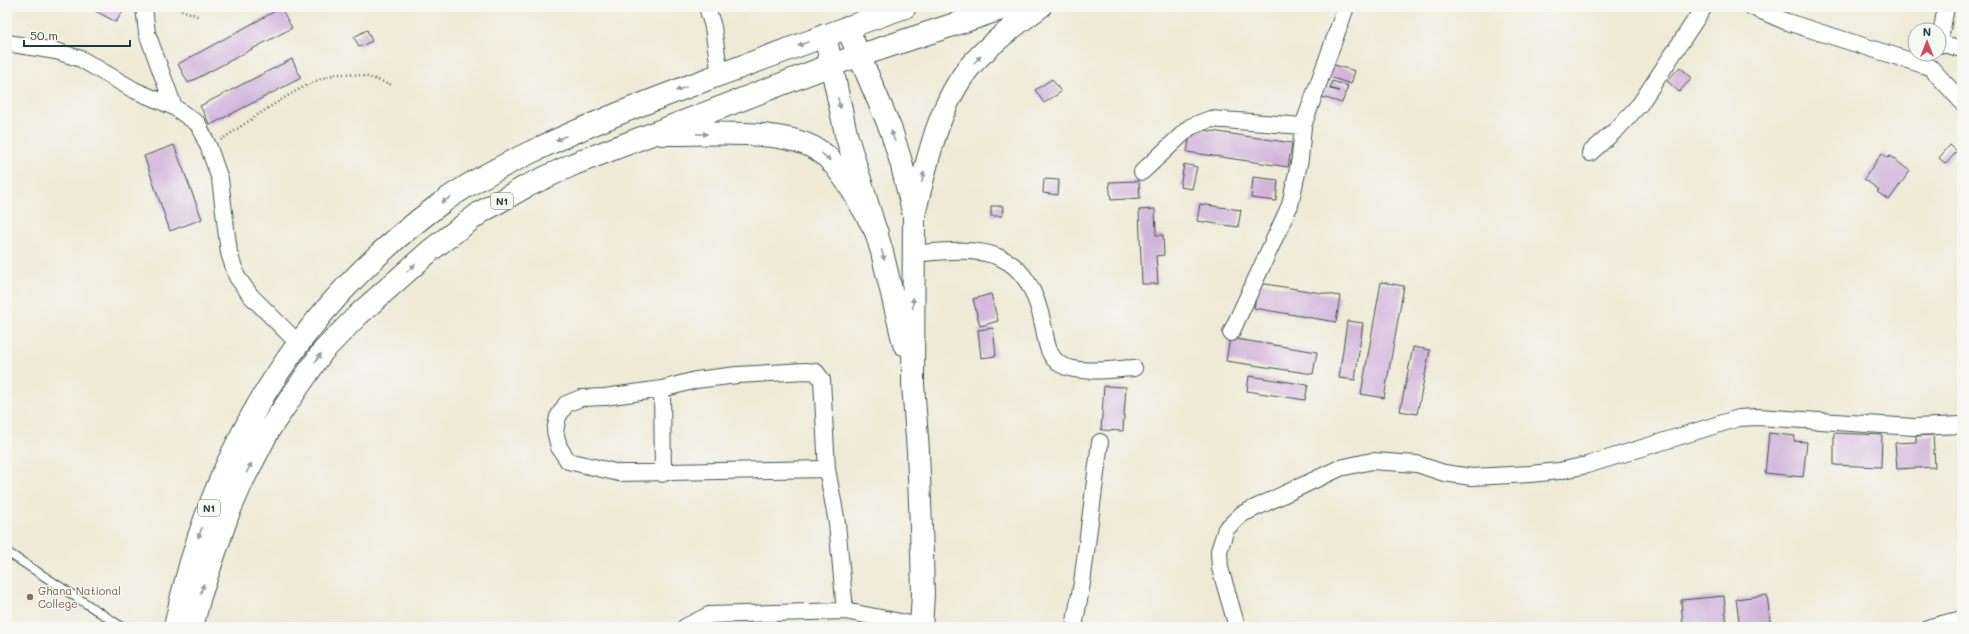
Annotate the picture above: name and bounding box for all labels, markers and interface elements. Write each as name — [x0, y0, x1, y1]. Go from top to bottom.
scale bar — [24, 22, 130, 48]
north arrow — [1907, 22, 1947, 62]
text: N — [1923, 24, 1931, 39]
text: 50 m — [30, 27, 58, 43]
one-way arrow — [796, 41, 808, 47]
one-way arrow — [972, 55, 982, 65]
one-way arrow — [674, 87, 686, 93]
one-way arrow — [836, 97, 842, 109]
one-way arrow — [890, 130, 896, 142]
one-way arrow — [696, 131, 709, 137]
one-way arrow — [554, 136, 566, 142]
one-way arrow — [821, 153, 832, 162]
one-way arrow — [921, 171, 927, 183]
road number: N1 — [491, 193, 513, 209]
one-way arrow — [441, 196, 451, 204]
one-way arrow — [880, 249, 886, 261]
one-way arrow — [406, 263, 416, 273]
one-way arrow — [910, 296, 916, 309]
one-way arrow — [314, 353, 322, 364]
one-way arrow — [245, 462, 252, 474]
road number: N1 — [198, 500, 220, 516]
one-way arrow — [197, 527, 203, 539]
place label: Ghana National College — [38, 583, 121, 611]
one-way arrow — [199, 583, 205, 595]
marker: Ghana National College — [25, 592, 35, 602]

